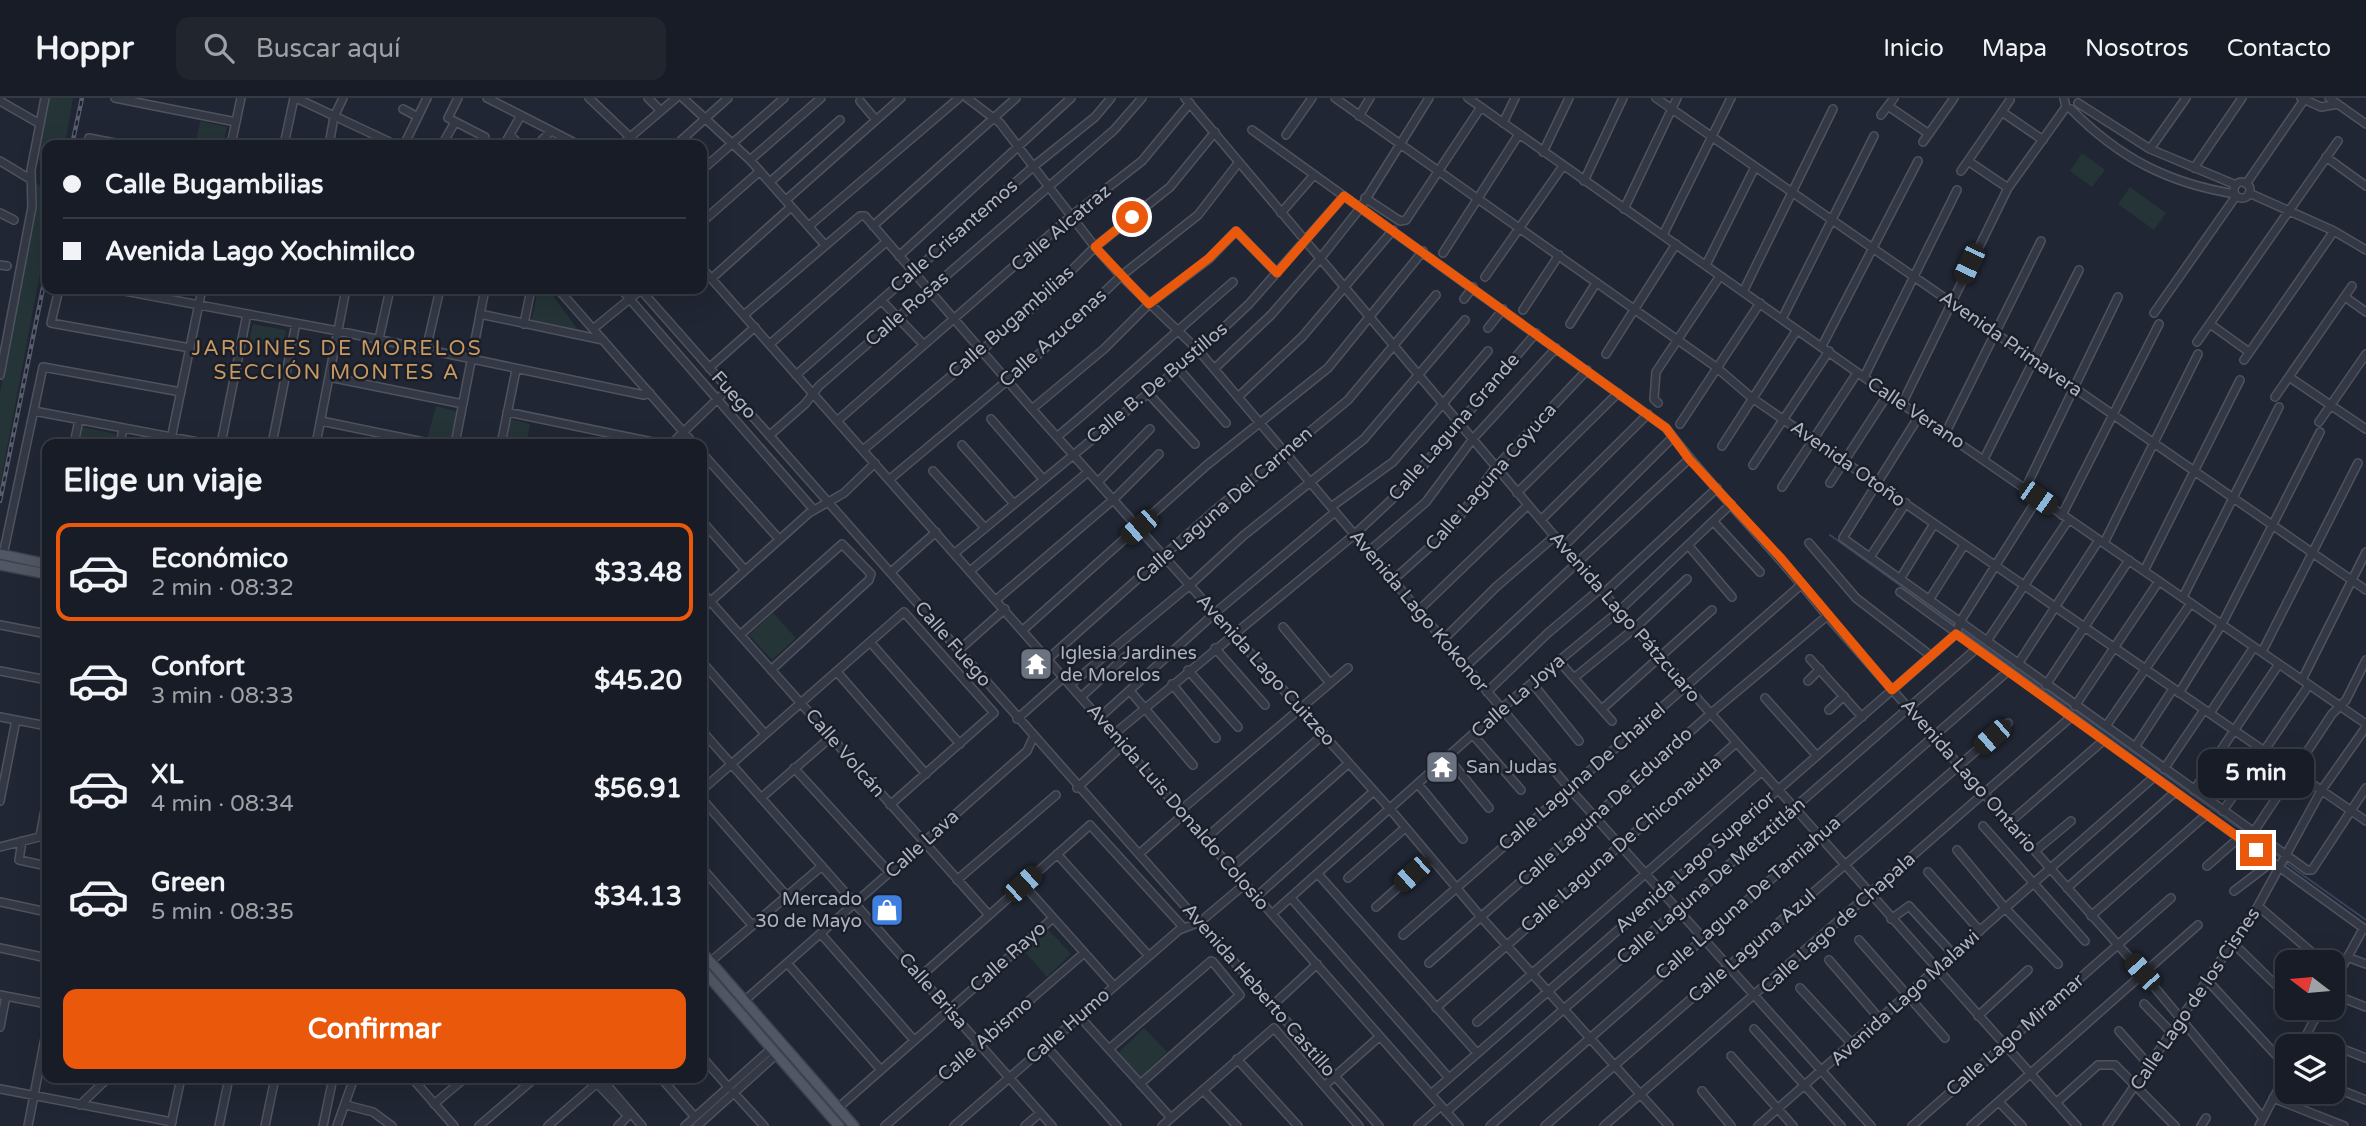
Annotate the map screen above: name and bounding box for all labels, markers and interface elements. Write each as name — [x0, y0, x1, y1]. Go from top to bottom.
search box — [176, 17, 666, 80]
text: Hoppr — [35, 29, 134, 68]
icon: search — [200, 29, 238, 67]
text: Buscar aquí — [256, 33, 400, 64]
text: Inicio — [1883, 34, 1944, 63]
text: Mapa — [1982, 34, 2047, 63]
text: Nosotros — [2085, 34, 2189, 63]
text: Contacto — [2227, 34, 2331, 63]
text: Calle Bugambilias — [105, 169, 324, 200]
street label: Calle Crisantemos — [886, 175, 1022, 297]
street label: Calle Alcatraz — [1007, 180, 1115, 276]
route start — [1116, 201, 1148, 233]
text: Avenida Lago Xochimilco — [105, 236, 415, 267]
car — [1951, 241, 1988, 287]
street label: Calle Bugambilias — [944, 261, 1078, 383]
street label: Calle Rosas — [861, 267, 953, 351]
street label: Calle Azucenas — [995, 284, 1111, 392]
street label: Avenida Primavera — [1935, 286, 2087, 402]
street label: Calle B. De Bustillos — [1082, 318, 1232, 448]
district label: JARDINES DE MORELOS SECCIÓN MONTES A — [191, 336, 483, 385]
street label: Calle Laguna Grande — [1384, 349, 1524, 505]
street label: Fuego — [707, 367, 761, 423]
street label: Calle Verano — [1863, 372, 1969, 454]
street label: Calle Laguna Coyuca — [1421, 399, 1561, 555]
street label: Avenida Otoño — [1786, 416, 1910, 512]
street label: Calle Laguna Del Carmen — [1131, 422, 1317, 588]
text: Elige un viaje — [63, 462, 262, 500]
car — [2015, 477, 2062, 519]
car — [1117, 505, 1162, 549]
street label: Avenida Lago Kokonor — [1345, 526, 1494, 697]
street label: Avenida Lago Pátzcuaro — [1545, 527, 1705, 707]
icon: car — [67, 541, 130, 604]
text: Económico — [151, 543, 288, 574]
text: $33.48 — [594, 557, 682, 588]
text: 2 min · 08:32 — [151, 574, 294, 602]
street label: Avenida Lago Cuitzeo — [1192, 590, 1340, 750]
street label: Calle Fuego — [910, 597, 996, 691]
place label: Iglesia Jardines de Morelos — [1060, 642, 1197, 686]
temple icon: Iglesia Jardines de Morelos — [1017, 645, 1055, 683]
icon: car — [67, 649, 130, 712]
street label: Calle La Joya — [1467, 649, 1569, 743]
text: Confort — [151, 651, 245, 682]
text: $45.20 — [594, 665, 682, 696]
text: 3 min · 08:33 — [151, 682, 294, 710]
street label: Avenida Lago Ontario — [1896, 695, 2042, 857]
street label: Avenida Luis Donaldo Colosio — [1082, 699, 1274, 915]
street label: Calle Laguna De Chairel — [1494, 699, 1670, 855]
street label: Calle Volcán — [801, 704, 889, 802]
car — [1970, 715, 2015, 759]
street label: Calle Laguna De Eduardo — [1513, 723, 1697, 891]
temple icon: San Judas — [1423, 748, 1461, 786]
callout: 5 min — [2198, 748, 2314, 798]
street label: Calle Laguna De Chiconautla — [1516, 751, 1726, 937]
place label: San Judas — [1466, 756, 1557, 778]
icon: car — [67, 757, 130, 820]
text: XL — [151, 759, 183, 790]
text: 5 min — [2225, 759, 2287, 787]
text: $56.91 — [594, 773, 682, 804]
street label: Avenida Lago Superior — [1610, 786, 1780, 938]
text: 4 min · 08:34 — [151, 790, 294, 818]
street label: Calle Laguna De Metztitlán — [1612, 793, 1810, 969]
street label: Calle Lava — [881, 805, 963, 883]
street label: Calle Laguna De Tamiahua — [1651, 812, 1845, 984]
route end — [2240, 834, 2272, 866]
street label: Calle Lago de Chapala — [1756, 848, 1920, 998]
car — [1390, 852, 1435, 896]
car — [1001, 862, 1046, 906]
icon: car — [67, 865, 130, 928]
text: Green — [151, 867, 226, 898]
text: $34.13 — [594, 881, 682, 912]
street label: Calle Laguna Azul — [1684, 885, 1820, 1007]
place label: Mercado 30 de Mayo — [755, 888, 862, 932]
shop icon: Mercado 30 de Mayo — [868, 891, 906, 929]
text: 5 min · 08:35 — [151, 898, 294, 926]
street label: Avenida Heberto Castillo — [1178, 899, 1340, 1081]
street label: Calle Lago de los Cisnes — [2126, 903, 2264, 1095]
street label: Calle Rayo — [965, 917, 1051, 997]
street label: Avenida Lago Malawi — [1826, 926, 1984, 1070]
street label: Calle Brisa — [894, 948, 972, 1034]
car — [2121, 949, 2164, 995]
north arrow — [2275, 950, 2345, 1020]
map controls — [2275, 950, 2345, 1104]
street label: Calle Lago Miramar — [1942, 969, 2089, 1101]
street label: Calle Humo — [1022, 984, 1114, 1068]
button: Confirmar — [63, 989, 686, 1069]
street label: Calle Abismo — [933, 992, 1037, 1086]
button: layers — [2275, 1034, 2345, 1104]

